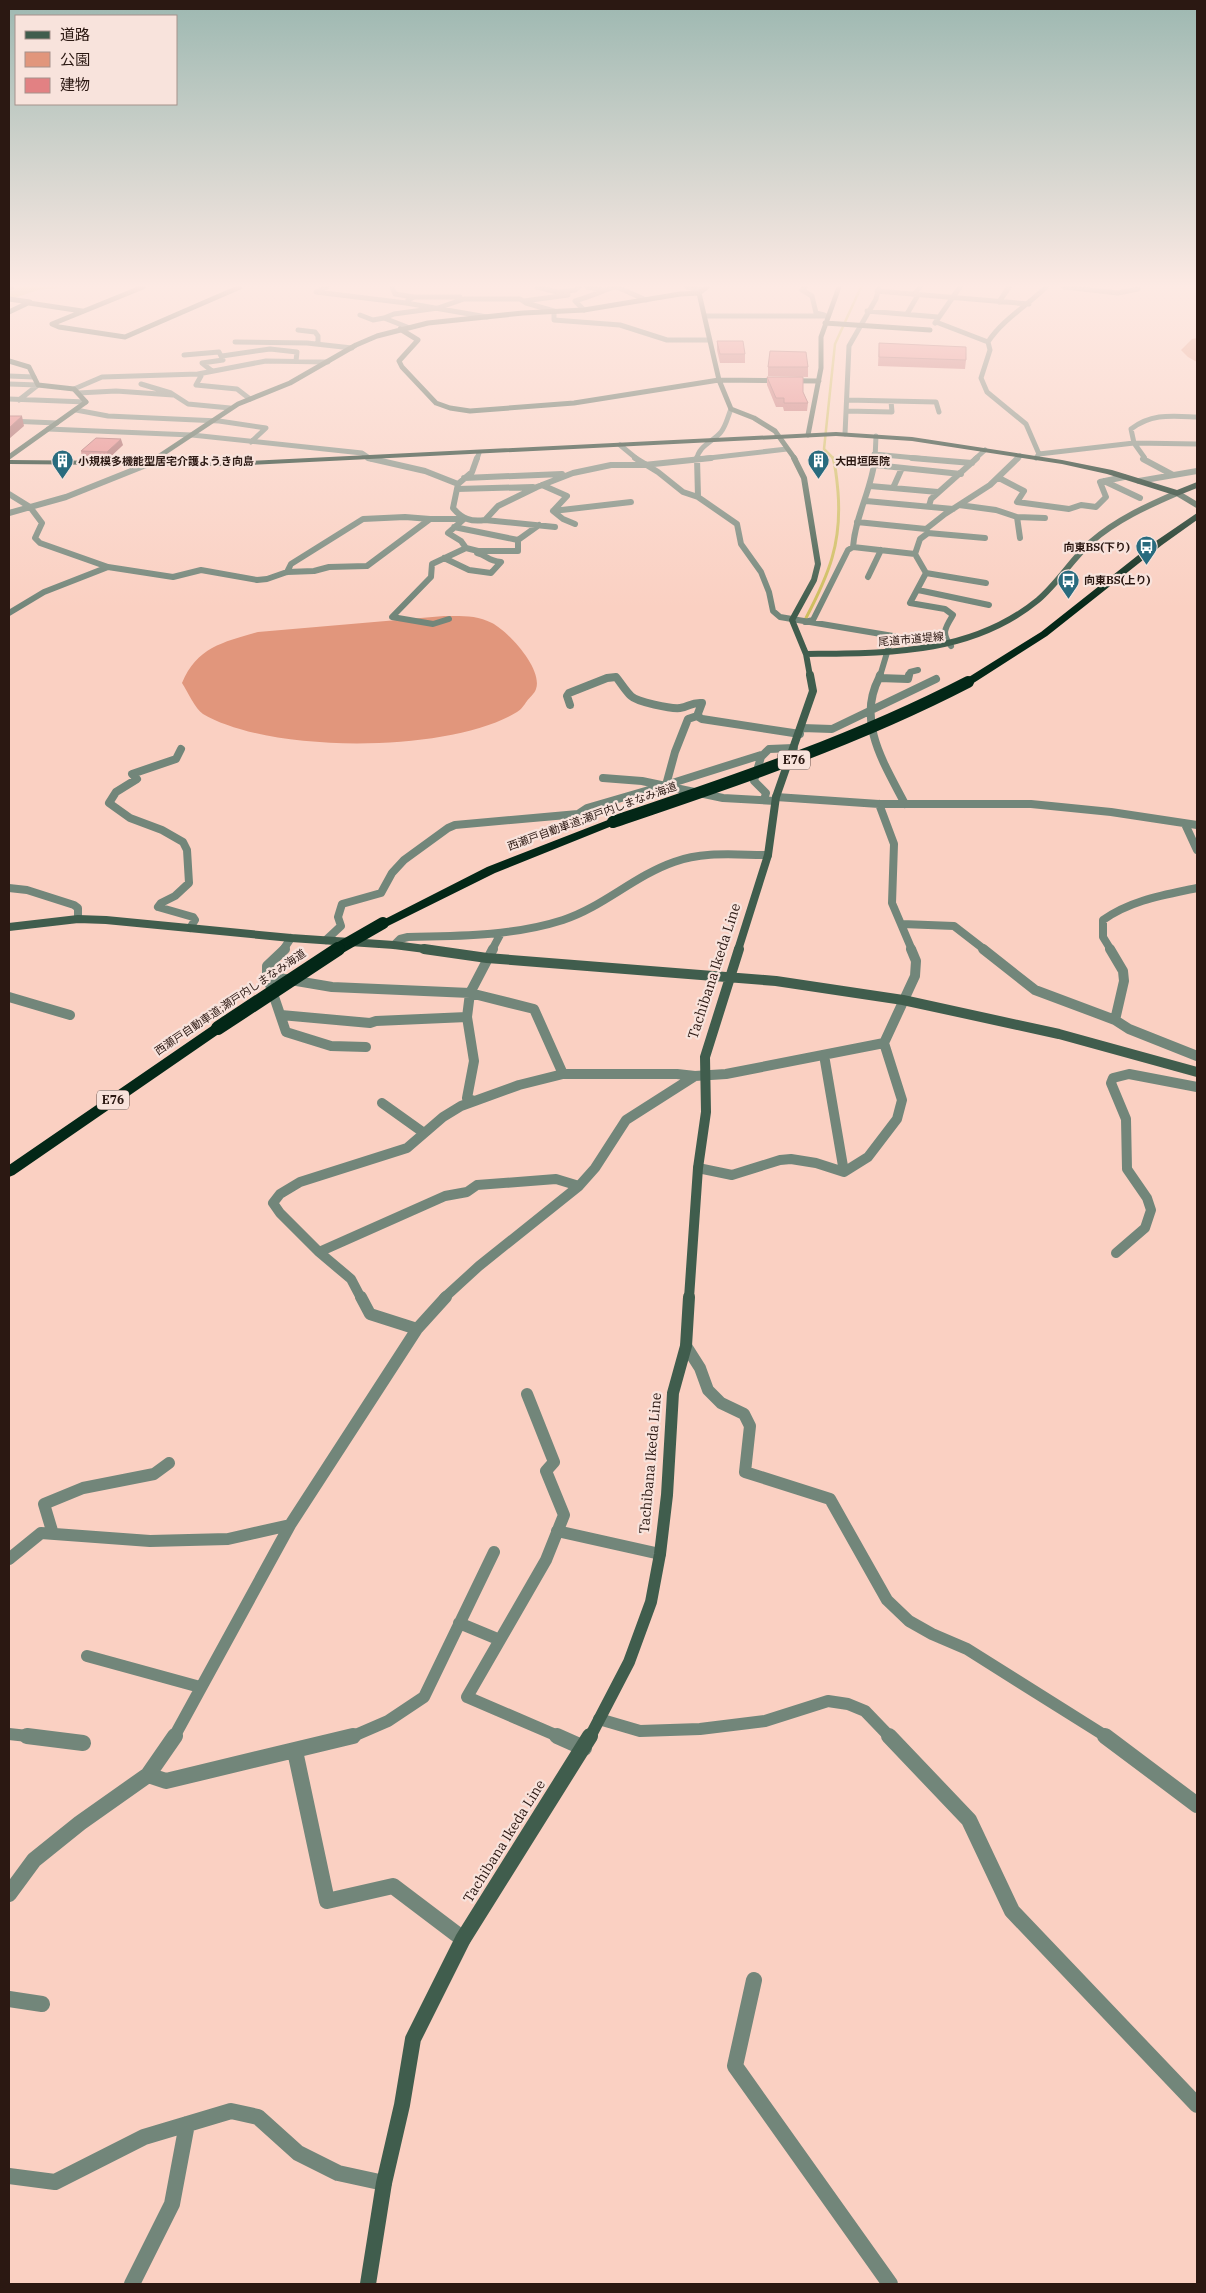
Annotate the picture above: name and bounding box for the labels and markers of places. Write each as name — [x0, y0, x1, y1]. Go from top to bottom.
building icon: 小規模多機能型居宅介護ようき向島 — [50, 449, 74, 480]
building icon: 大田垣医院 — [807, 449, 831, 480]
place label: 小規模多機能型居宅介護ようき向島 — [78, 454, 254, 468]
place label: 大田垣医院 — [835, 454, 890, 468]
bus stop icon: 向東BS(下り) — [1134, 535, 1158, 566]
place label: 向東BS(下り) — [1064, 540, 1130, 554]
bus stop icon: 向東BS(上り) — [1056, 568, 1080, 599]
place label: 向東BS(上り) — [1084, 573, 1151, 587]

